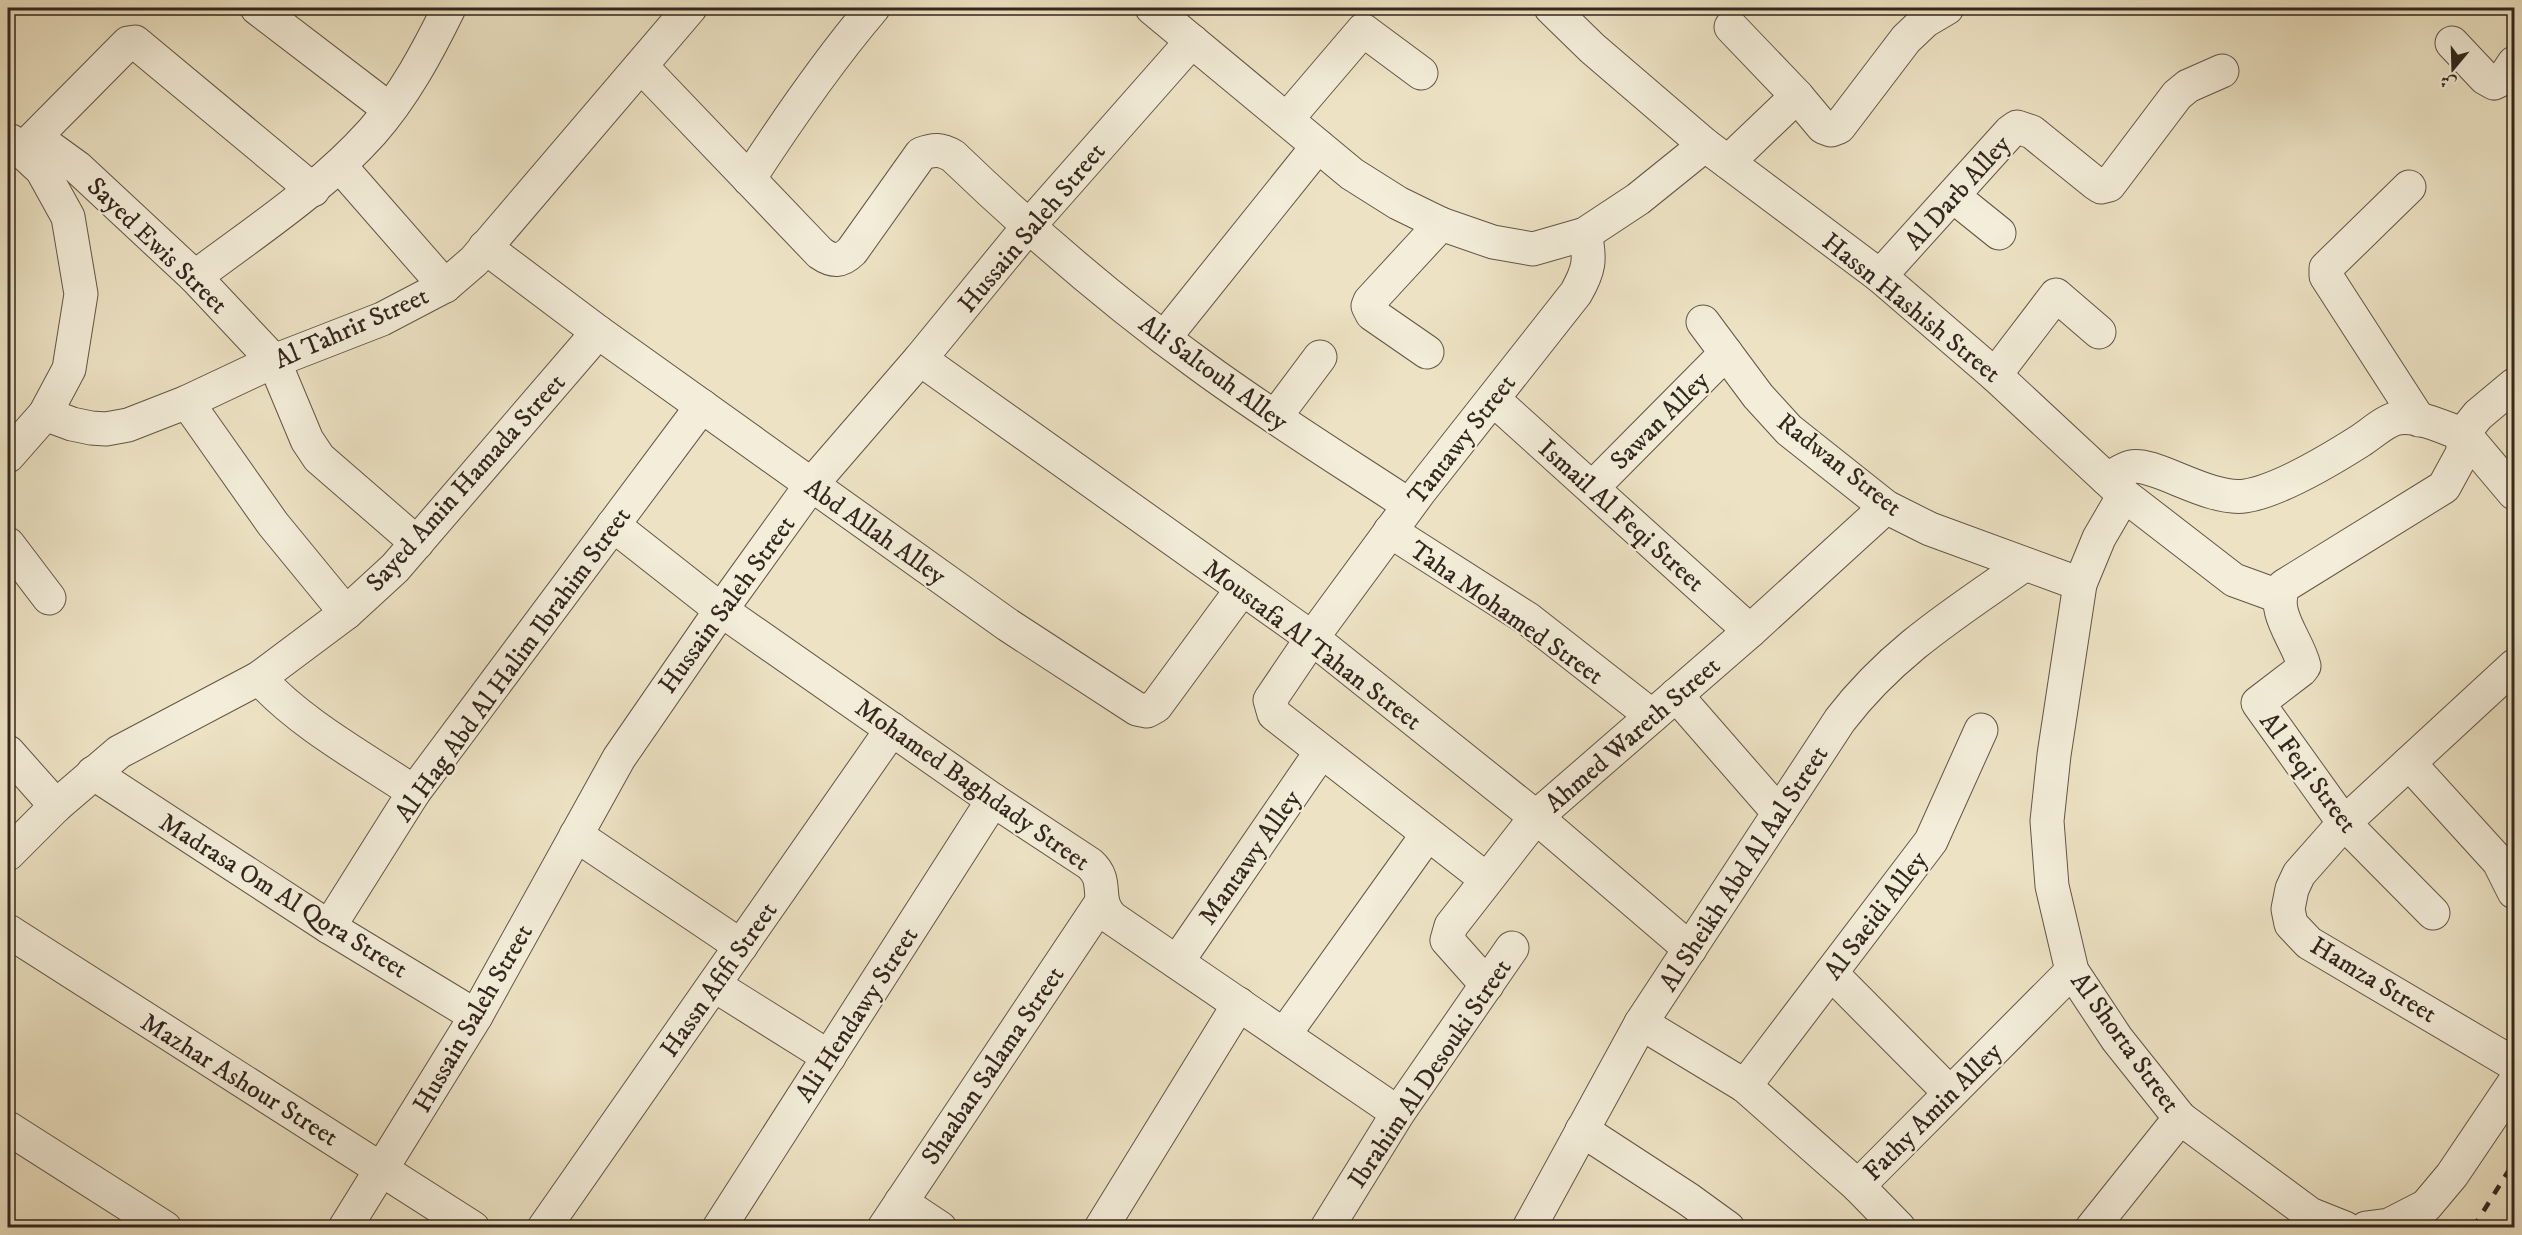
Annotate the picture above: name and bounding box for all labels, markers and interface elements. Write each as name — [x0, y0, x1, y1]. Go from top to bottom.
north arrow — [2423, 39, 2483, 99]
text: ش — [2438, 70, 2459, 94]
street label: Al Darb Alley — [1898, 128, 2019, 257]
street label: Hussain Saleh Street — [951, 136, 1113, 320]
street label: Sayed Ewis Street — [80, 171, 234, 322]
street label: Hassn Hashish Street — [1815, 226, 2007, 390]
street label: Al Tahrir Street — [269, 280, 434, 377]
street label: Ali Saltouh Alley — [1132, 308, 1295, 439]
street label: Sawan Alley — [1604, 364, 1717, 477]
street label: Sayed Amin Hamada Street — [359, 367, 573, 599]
street label: Tantawy Street — [1401, 368, 1524, 512]
street label: Radwan Street — [1770, 406, 1908, 524]
street label: Ismail Al Feqi Street — [1531, 433, 1711, 600]
street label: Abd Allah Alley — [798, 471, 953, 593]
street label: Al Hag Abd Al Halim Ibrahim Street — [388, 501, 639, 829]
street label: Hussain Saleh Street — [652, 509, 803, 700]
street label: Taha Mohamed Street — [1403, 534, 1610, 693]
street label: Moustafa Al Tahan Street — [1196, 552, 1428, 738]
street label: Ahmed Wareth Street — [1538, 650, 1727, 820]
street label: Mohamed Baghdady Street — [848, 692, 1096, 879]
street label: Al Feqi Street — [2252, 706, 2364, 840]
street label: Al Sheikh Abd Al Aal Street — [1652, 740, 1836, 998]
street label: Mantawy Alley — [1192, 783, 1309, 932]
street label: Madrasa Om Al Qora Street — [153, 806, 414, 986]
street label: Al Saeidi Alley — [1817, 845, 1936, 987]
street label: Hassn Afifi Street — [653, 896, 785, 1064]
street label: Hussain Saleh Street — [406, 919, 541, 1119]
street label: Ali Hendawy Street — [788, 921, 926, 1109]
street label: Hamza Street — [2304, 930, 2443, 1031]
street label: Ibrahim Al Desouki Street — [1341, 953, 1519, 1195]
street label: Shaaban Salama Street — [914, 960, 1072, 1172]
street label: Al Shorta Street — [2063, 966, 2187, 1120]
street label: Mazhar Ashour Street — [134, 1006, 344, 1154]
street label: Fathy Amin Alley — [1857, 1035, 2010, 1188]

